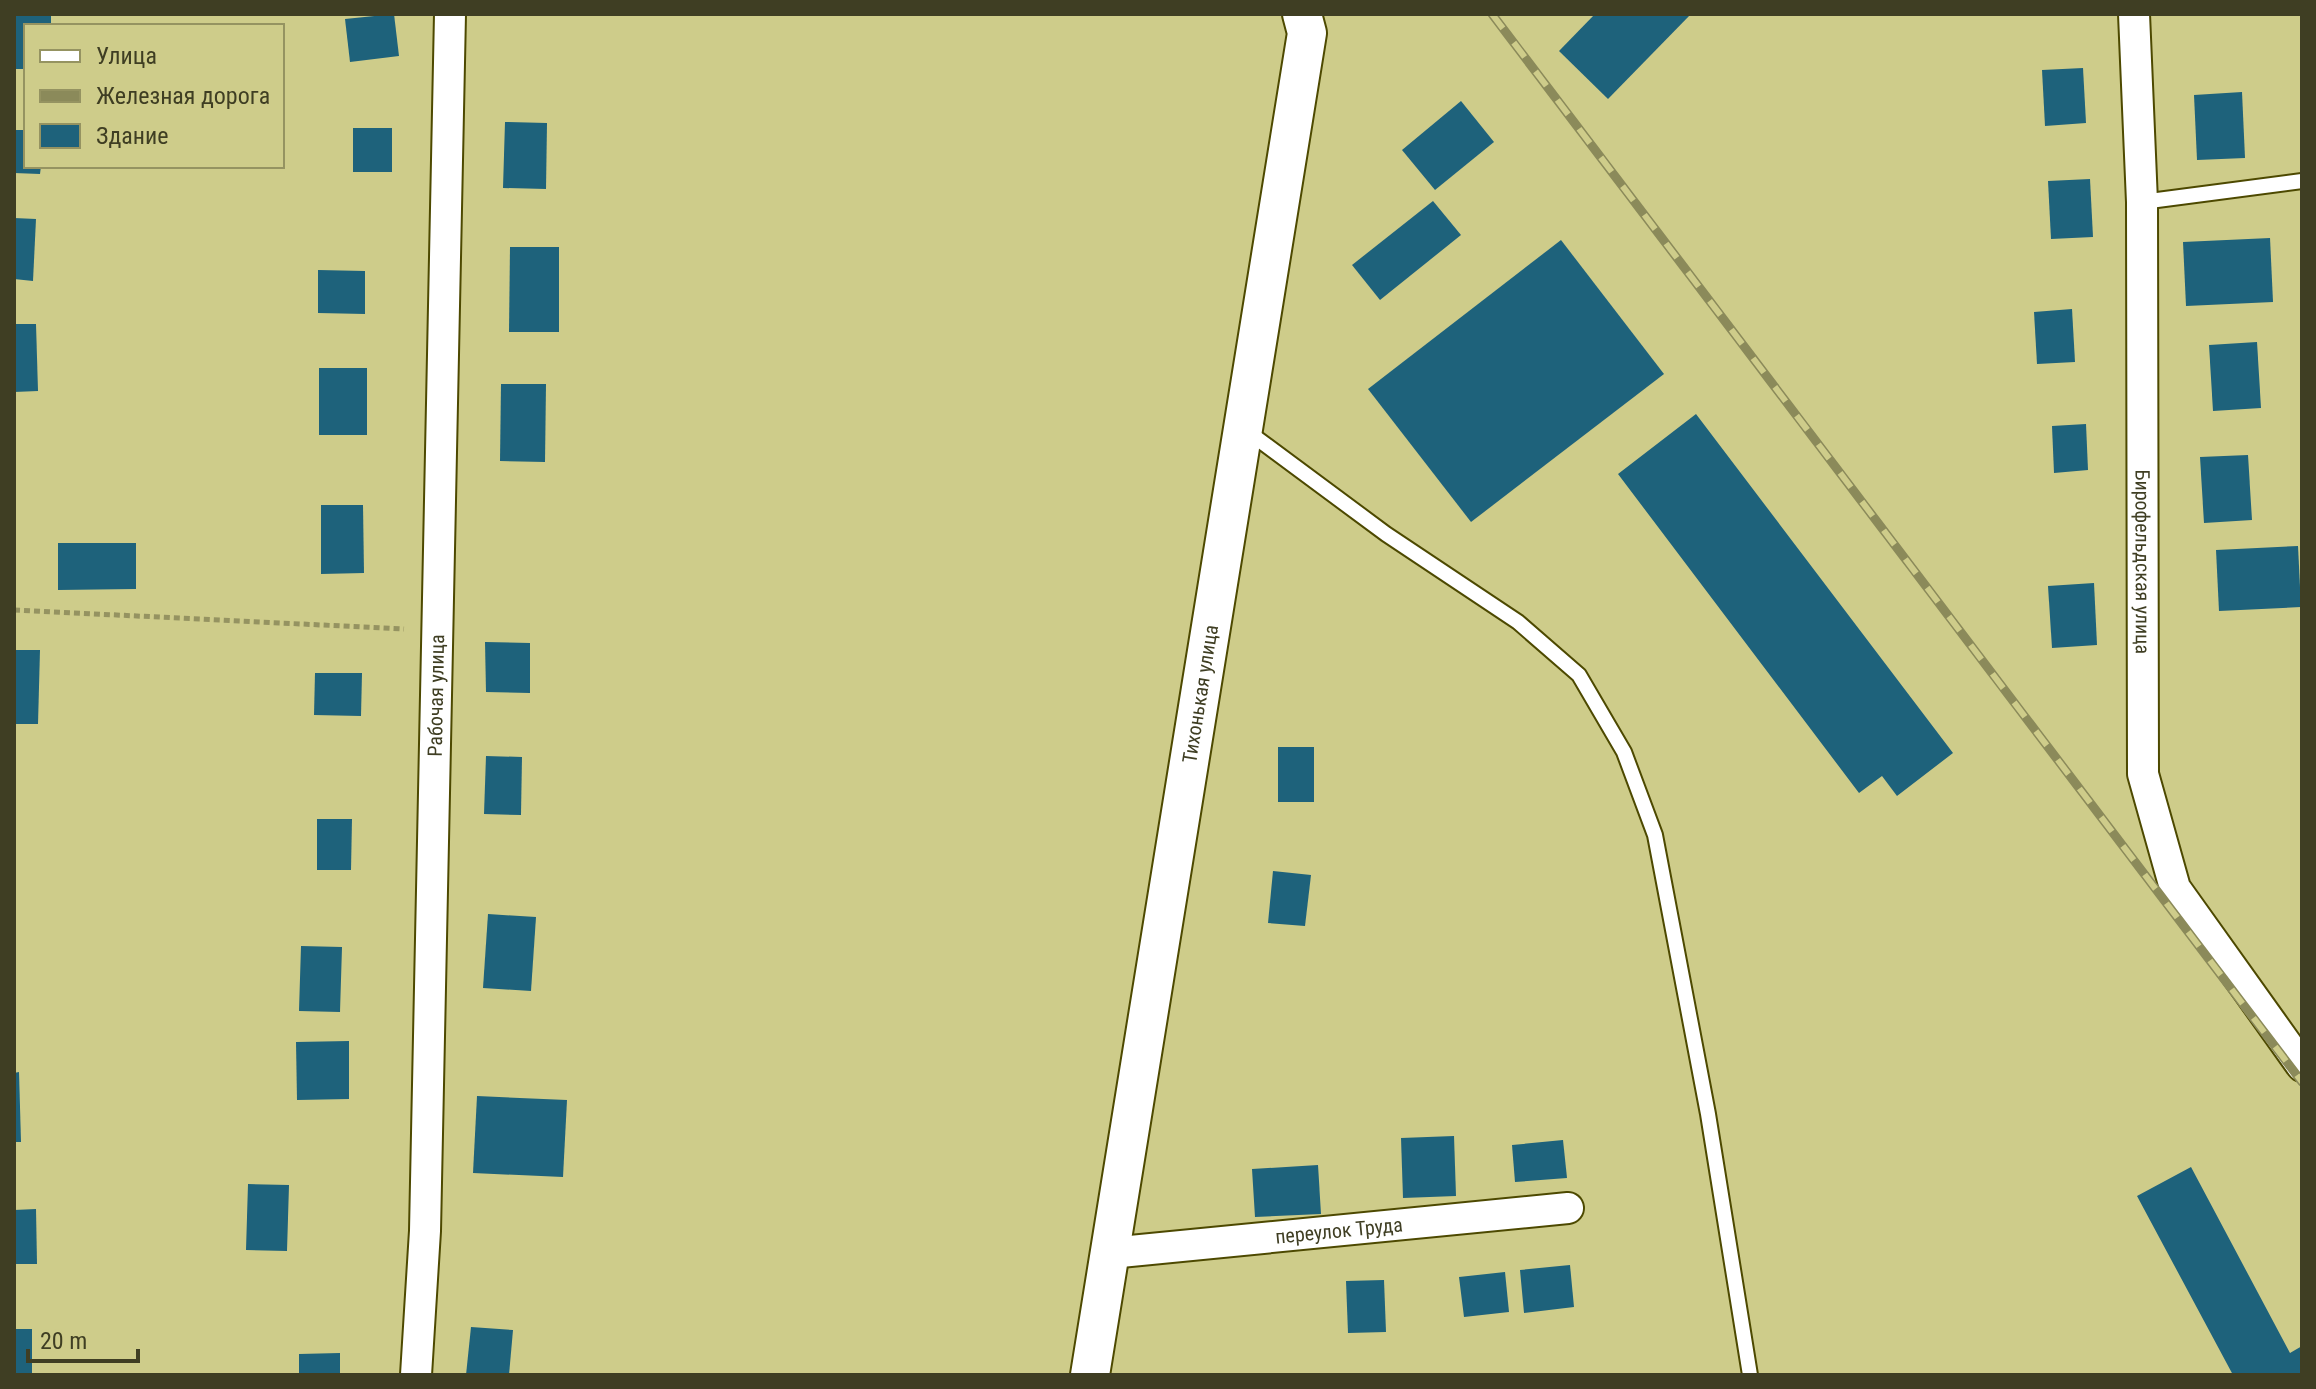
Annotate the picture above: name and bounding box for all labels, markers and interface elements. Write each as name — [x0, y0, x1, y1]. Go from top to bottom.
legend — [24, 24, 284, 168]
text: Улица — [96, 42, 157, 70]
text: Железная дорога — [96, 82, 270, 110]
text: Здание — [96, 122, 168, 150]
street label: Бирофельдская улица — [2130, 469, 2155, 654]
street label: Тихонькая улица — [1177, 623, 1223, 765]
street label: Рабочая улица — [423, 634, 449, 757]
street label: переулок Труда — [1274, 1212, 1404, 1249]
scale bar — [28, 1313, 138, 1363]
text: 20 m — [40, 1327, 87, 1355]

